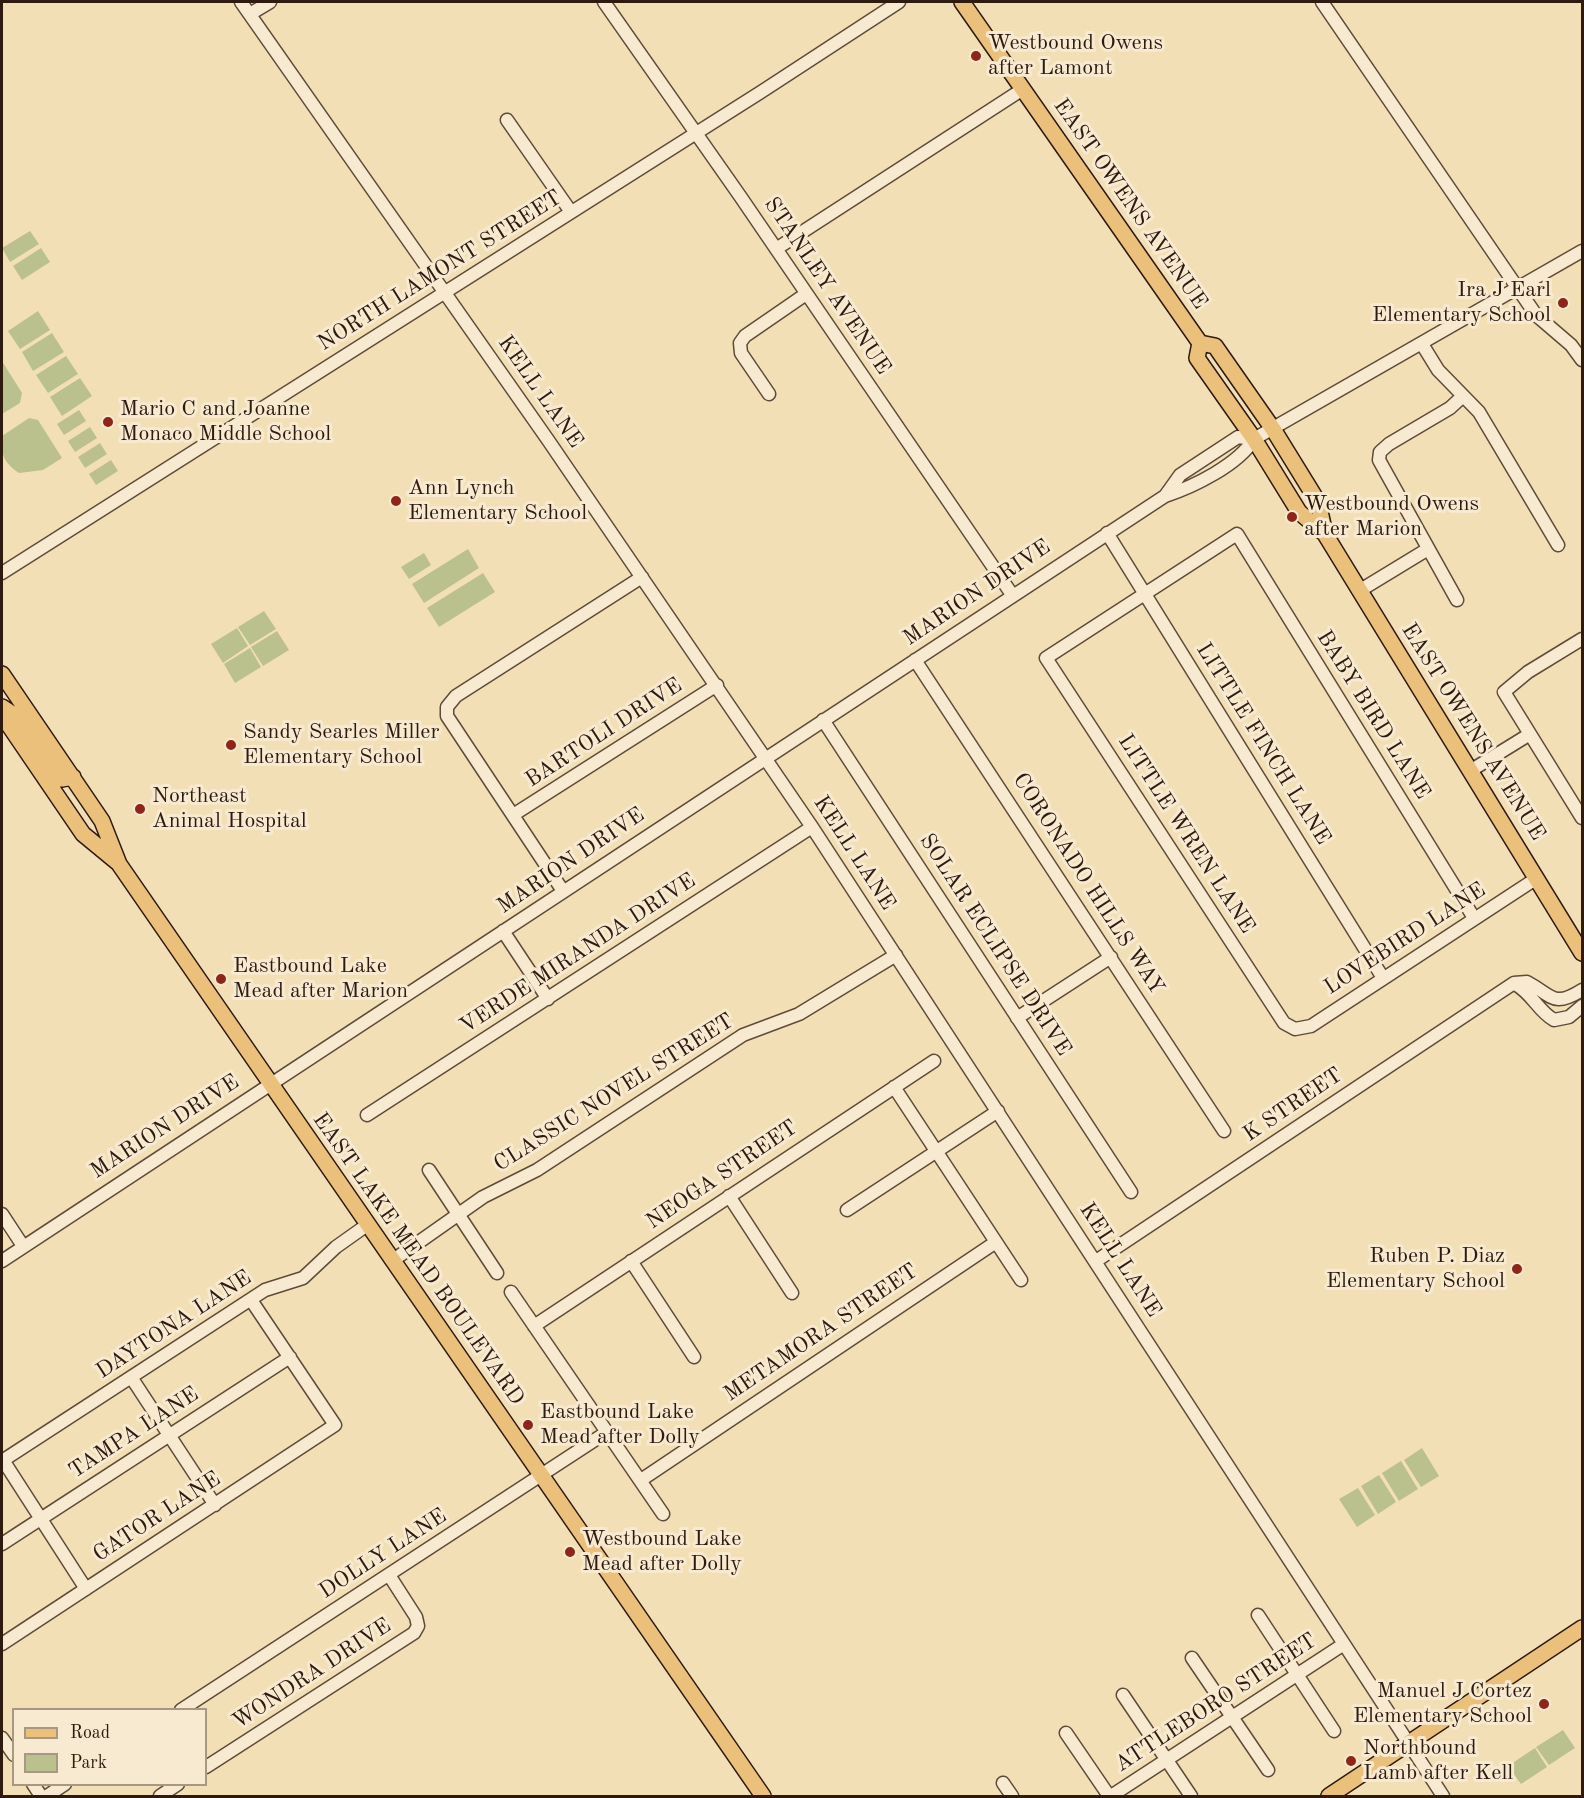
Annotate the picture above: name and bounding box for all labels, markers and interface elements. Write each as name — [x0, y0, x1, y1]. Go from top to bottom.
place label: Westbound Owens after Lamont — [988, 30, 1163, 82]
marker: Westbound Owens after Lamont — [969, 49, 983, 63]
street label: EAST OWENS AVENUE — [1047, 94, 1213, 314]
street label: NORTH LAMONT STREET — [313, 185, 567, 357]
street label: STANLEY AVENUE — [758, 192, 896, 380]
place label: Ira J Earl Elementary School — [1372, 277, 1551, 328]
marker: Ira J Earl Elementary School — [1556, 296, 1570, 310]
street label: KELL LANE — [492, 331, 588, 453]
place label: Mario C and Joanne Monaco Middle School — [120, 396, 331, 448]
marker: Mario C and Joanne Monaco Middle School — [101, 415, 115, 429]
place label: Ann Lynch Elementary School — [408, 475, 587, 526]
place label: Westbound Owens after Marion — [1304, 491, 1479, 542]
marker: Ann Lynch Elementary School — [389, 494, 403, 508]
marker: Westbound Owens after Marion — [1285, 510, 1299, 524]
street label: MARION DRIVE — [898, 534, 1056, 652]
street label: EAST OWENS AVENUE — [1395, 618, 1551, 846]
street label: BABY BIRD LANE — [1310, 626, 1436, 804]
street label: LITTLE FINCH LANE — [1190, 638, 1336, 850]
street label: BARTOLI DRIVE — [521, 673, 687, 793]
place label: Sandy Searles Miller Elementary School — [243, 719, 440, 770]
street label: LITTLE WREN LANE — [1112, 729, 1260, 939]
marker: Sandy Searles Miller Elementary School — [224, 738, 238, 752]
street label: CORONADO HILLS WAY — [1006, 768, 1170, 1000]
place label: Northeast Animal Hospital — [152, 783, 307, 834]
street label: KELL LANE — [807, 791, 901, 915]
marker: Northeast Animal Hospital — [133, 802, 147, 816]
street label: MARION DRIVE — [492, 802, 650, 920]
street label: SOLAR ECLIPSE DRIVE — [913, 829, 1077, 1061]
street label: VERDE MIRANDA DRIVE — [455, 868, 701, 1040]
street label: LOVEBIRD LANE — [1319, 877, 1491, 1001]
place label: Eastbound Lake Mead after Marion — [233, 953, 408, 1004]
marker: Eastbound Lake Mead after Marion — [214, 972, 228, 986]
street label: CLASSIC NOVEL STREET — [489, 1008, 739, 1178]
street label: K STREET — [1238, 1062, 1348, 1148]
street label: MARION DRIVE — [86, 1069, 244, 1185]
street label: EAST LAKE MEAD BOULEVARD — [306, 1108, 530, 1410]
street label: NEOGA STREET — [641, 1115, 803, 1235]
street label: KELL LANE — [1073, 1198, 1167, 1322]
place label: Ruben P. Diaz Elementary School — [1326, 1243, 1505, 1294]
street label: METAMORA STREET — [719, 1258, 923, 1408]
marker: Ruben P. Diaz Elementary School — [1510, 1262, 1524, 1276]
street label: DAYTONA LANE — [91, 1265, 257, 1385]
street label: TAMPA LANE — [64, 1381, 204, 1485]
place label: Eastbound Lake Mead after Dolly — [540, 1399, 700, 1450]
marker: Eastbound Lake Mead after Dolly — [521, 1418, 535, 1432]
street label: GATOR LANE — [88, 1466, 226, 1568]
street label: DOLLY LANE — [314, 1503, 452, 1605]
place label: Westbound Lake Mead after Dolly — [582, 1526, 742, 1578]
marker: Westbound Lake Mead after Dolly — [563, 1545, 577, 1559]
street label: WONDRA DRIVE — [228, 1613, 396, 1735]
street label: ATTLEBORO STREET — [1110, 1628, 1322, 1778]
place label: Manuel J Cortez Elementary School — [1353, 1678, 1532, 1730]
marker: Manuel J Cortez Elementary School — [1537, 1697, 1551, 1711]
legend — [12, 1708, 207, 1786]
text: Road — [70, 1724, 110, 1742]
place label: Northbound Lamb after Kell — [1363, 1735, 1513, 1786]
text: Park — [70, 1754, 107, 1772]
marker: Northbound Lamb after Kell — [1344, 1754, 1358, 1768]

